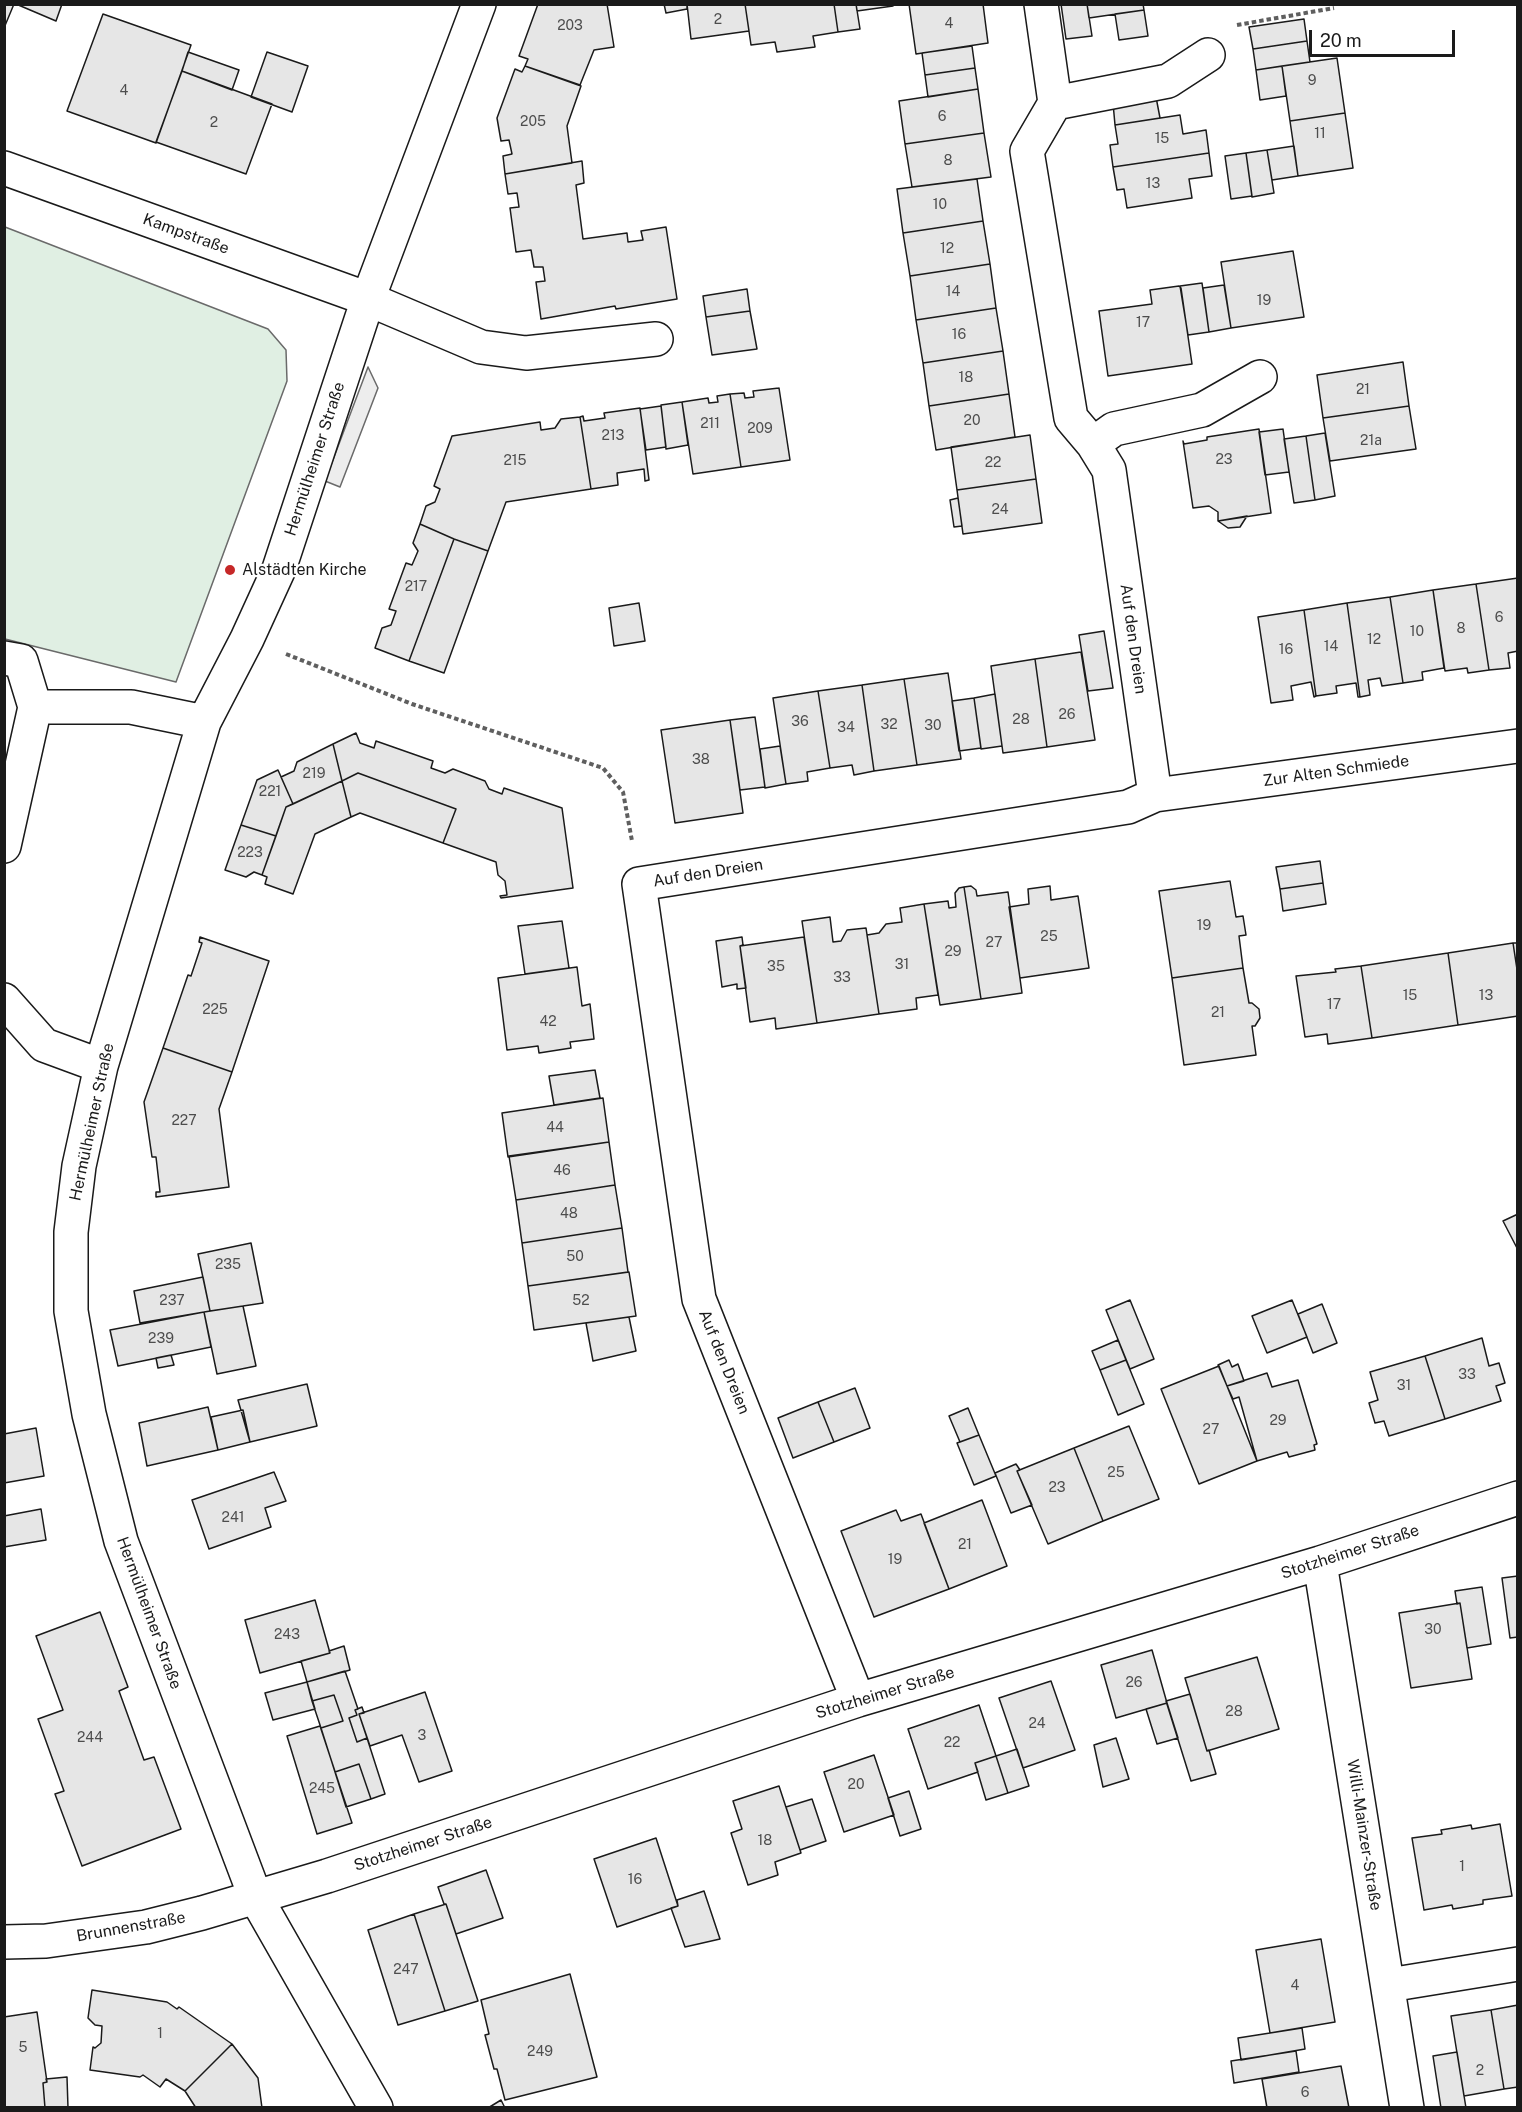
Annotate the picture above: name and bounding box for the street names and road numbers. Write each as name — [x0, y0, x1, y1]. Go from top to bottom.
street label: Kampstraße — [140, 210, 232, 258]
street label: Hermülheimer Straße — [281, 380, 349, 538]
street label: Auf den Dreien — [1116, 583, 1150, 695]
street label: Zur Alten Schmiede — [1262, 751, 1410, 791]
street label: Auf den Dreien — [652, 855, 764, 891]
street label: Hermülheimer Straße — [66, 1041, 118, 1203]
street label: Auf den Dreien — [694, 1307, 754, 1417]
street label: Stotzheimer Straße — [1278, 1521, 1422, 1583]
street label: Hermülheimer Straße — [112, 1534, 186, 1692]
street label: Stotzheimer Straße — [813, 1663, 957, 1723]
street label: Willi-Mainzer-Straße — [1343, 1758, 1385, 1912]
street label: Stotzheimer Straße — [351, 1813, 495, 1875]
street label: Brunnenstraße — [75, 1908, 187, 1946]

